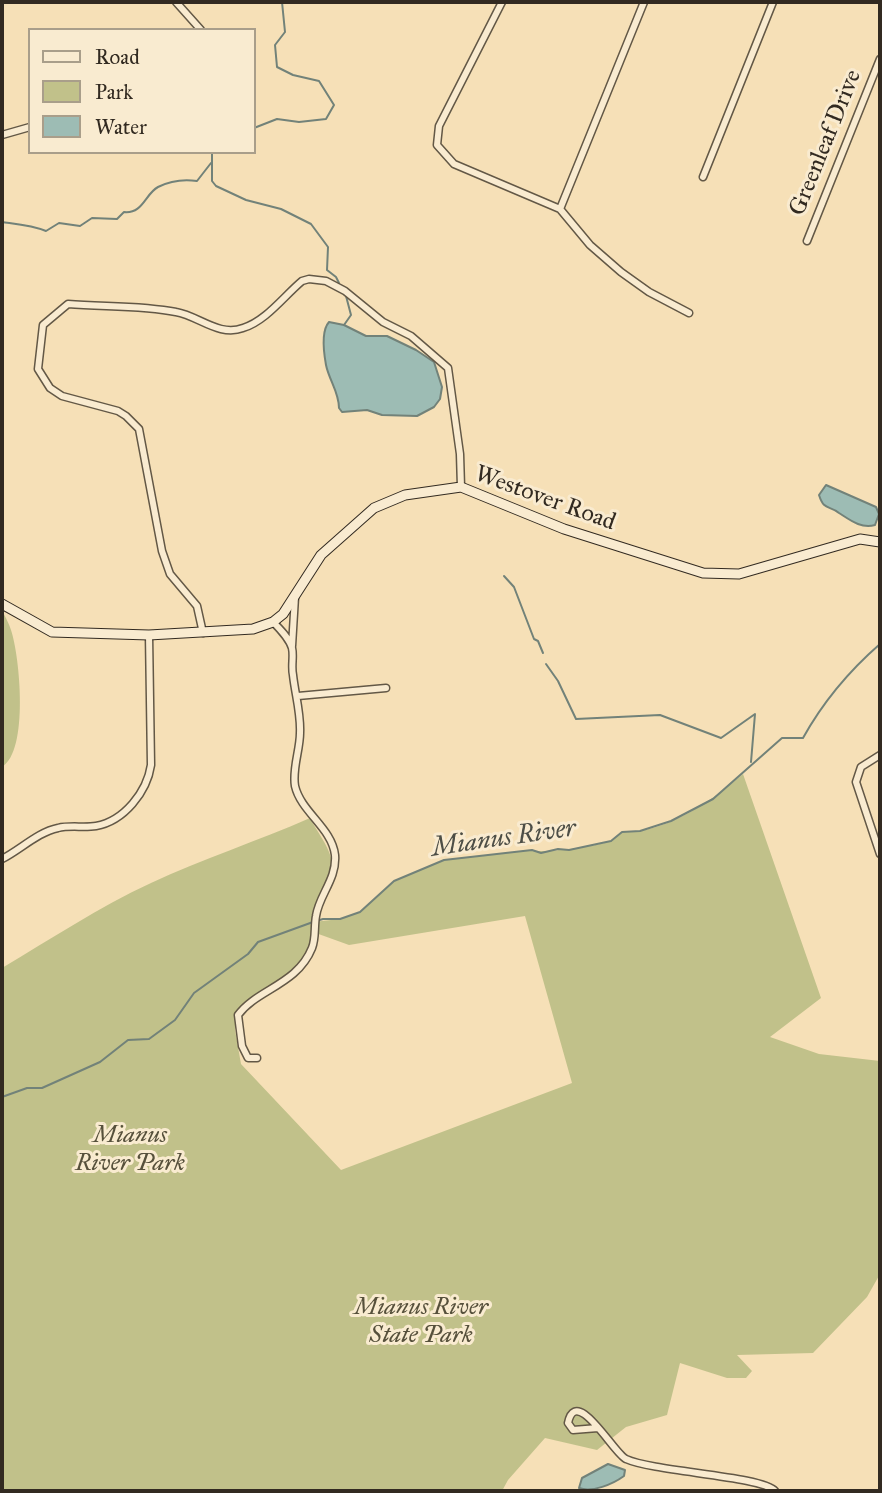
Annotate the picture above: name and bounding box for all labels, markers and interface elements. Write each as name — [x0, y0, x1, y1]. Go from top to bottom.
legend — [28, 28, 256, 154]
text: Road — [95, 44, 140, 70]
street label: Greenleaf Drive — [784, 66, 868, 220]
text: Park — [95, 79, 133, 105]
text: Water — [95, 114, 147, 140]
street label: Westover Road — [471, 460, 619, 538]
water label: Mianus River — [430, 813, 578, 865]
park label: Mianus River Park — [75, 1122, 185, 1178]
park label: Mianus River State Park — [354, 1294, 488, 1350]

